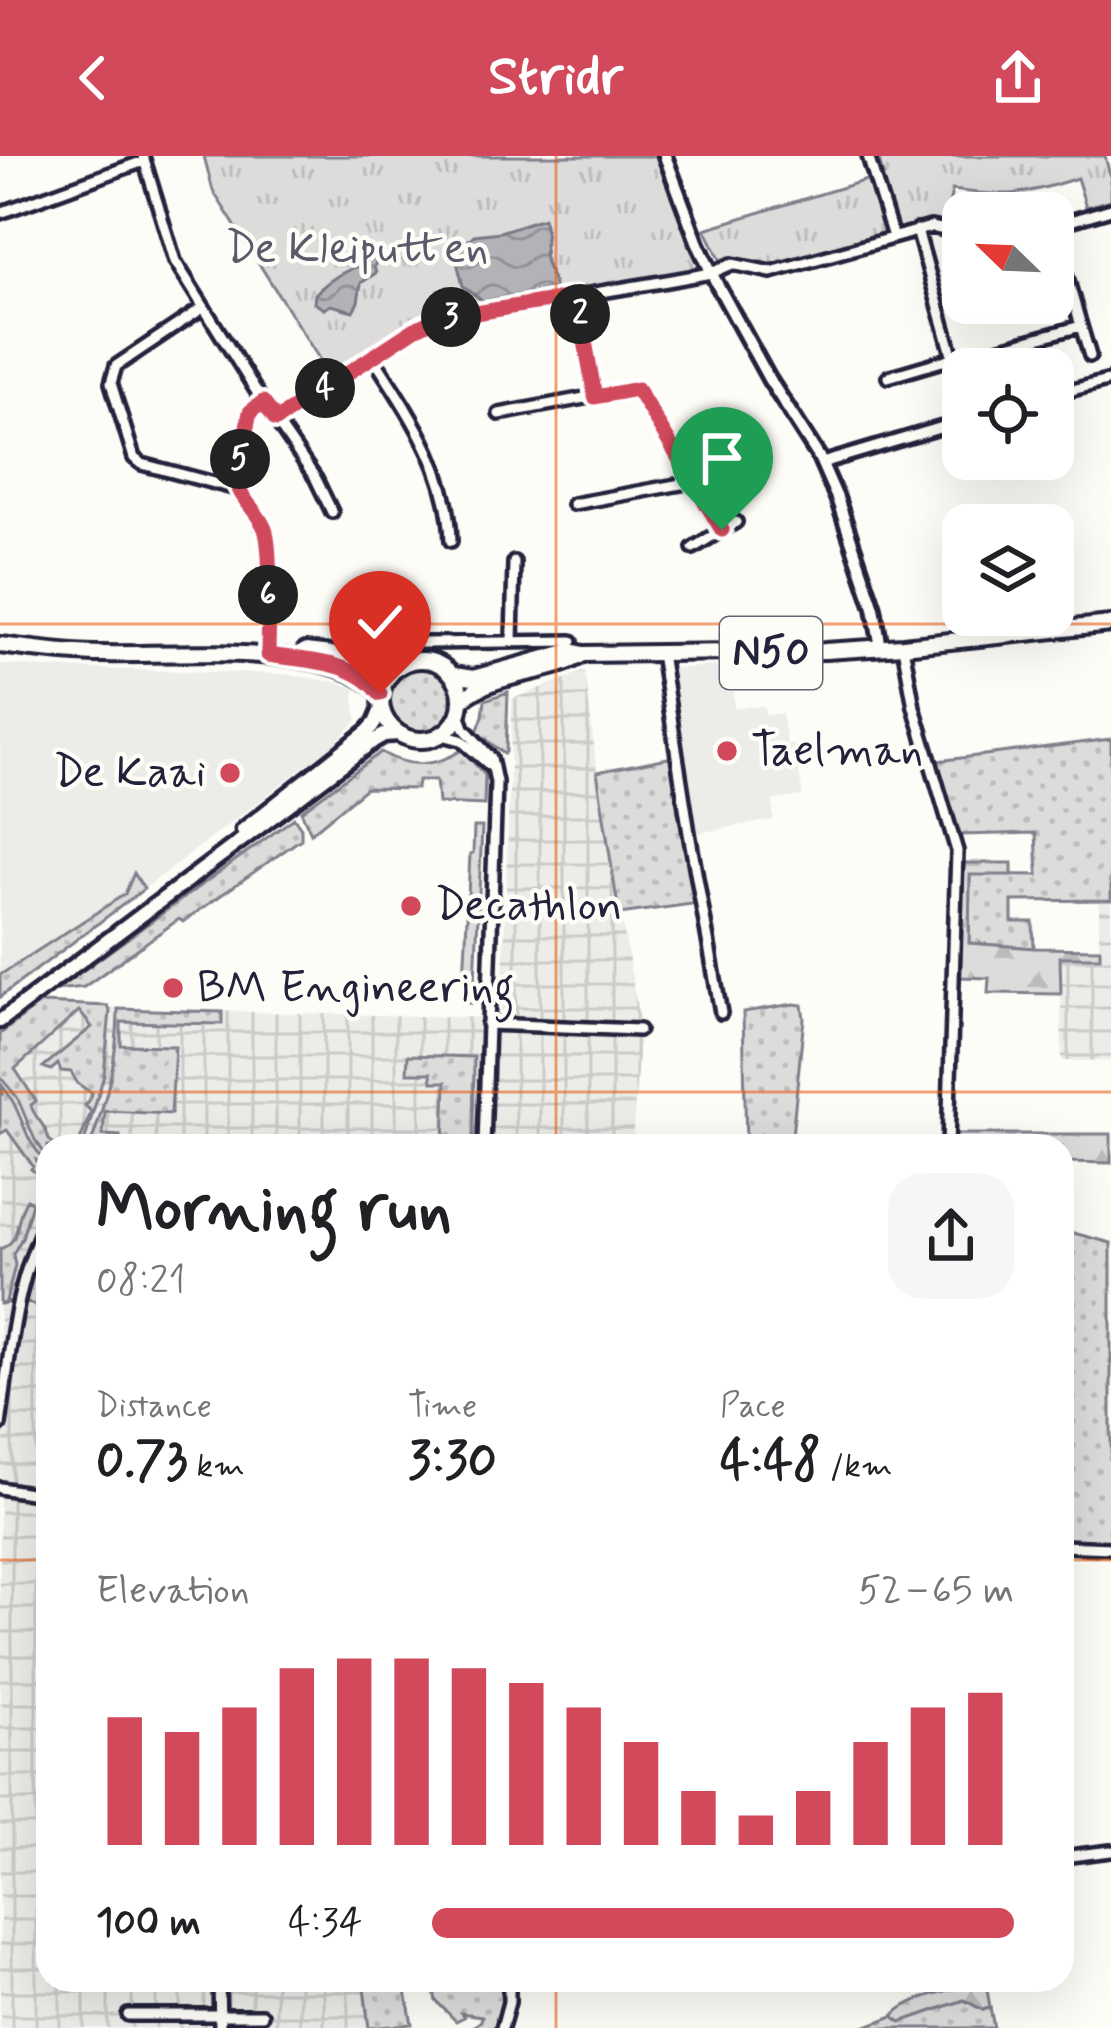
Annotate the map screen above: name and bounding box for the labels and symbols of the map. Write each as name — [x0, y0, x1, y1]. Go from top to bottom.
north arrow — [942, 192, 1074, 324]
park label: De Kleiputten — [226, 220, 488, 279]
pin: 2 — [550, 284, 610, 344]
pin: 3 — [421, 287, 481, 347]
pin: 4 — [295, 358, 355, 418]
pin — [671, 407, 773, 530]
pin: 5 — [210, 429, 270, 489]
pin: 6 — [238, 565, 298, 625]
pin — [329, 571, 431, 694]
road number: N50 — [720, 617, 822, 689]
place label: Taelman — [751, 722, 923, 781]
marker: Taelman — [714, 738, 740, 764]
place label: De Kaai — [53, 744, 206, 803]
marker: De Kaai — [217, 760, 243, 786]
place label: Decathlon — [435, 877, 622, 936]
marker: Decathlon — [398, 893, 424, 919]
place label: BM Engineering — [197, 959, 515, 1023]
marker: BM Engineering — [160, 975, 186, 1001]

